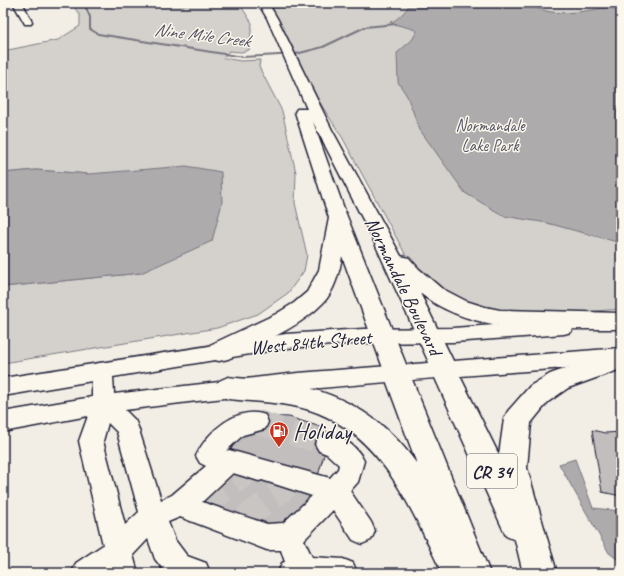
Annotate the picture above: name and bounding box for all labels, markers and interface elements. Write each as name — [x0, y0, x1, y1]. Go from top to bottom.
water label: Nine Mile Creek — [153, 18, 254, 52]
park label: Normandale Lake Park — [455, 115, 526, 156]
street label: Normandale Boulevard — [359, 213, 449, 362]
street label: West 84th Street — [250, 325, 375, 360]
place label: Holiday — [293, 416, 353, 446]
fuel station icon: Holiday — [268, 420, 290, 448]
road number: CR 34 — [467, 454, 517, 488]

